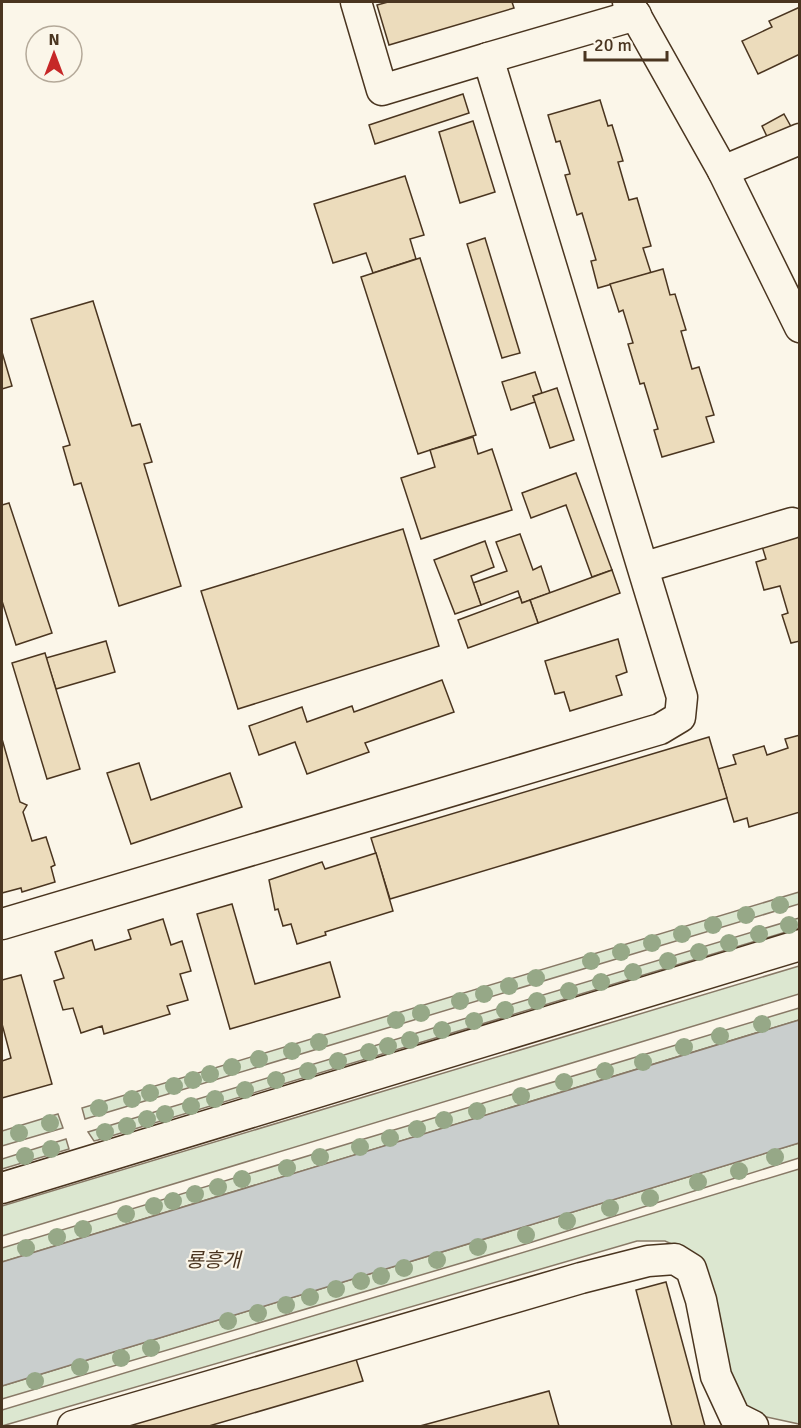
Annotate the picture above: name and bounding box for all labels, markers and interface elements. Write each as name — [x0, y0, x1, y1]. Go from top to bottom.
north arrow — [24, 24, 84, 84]
scale bar — [585, 24, 668, 62]
text: N — [48, 30, 60, 50]
text: 20 m — [594, 34, 632, 56]
water label: 룡흥개 — [185, 1248, 243, 1273]

